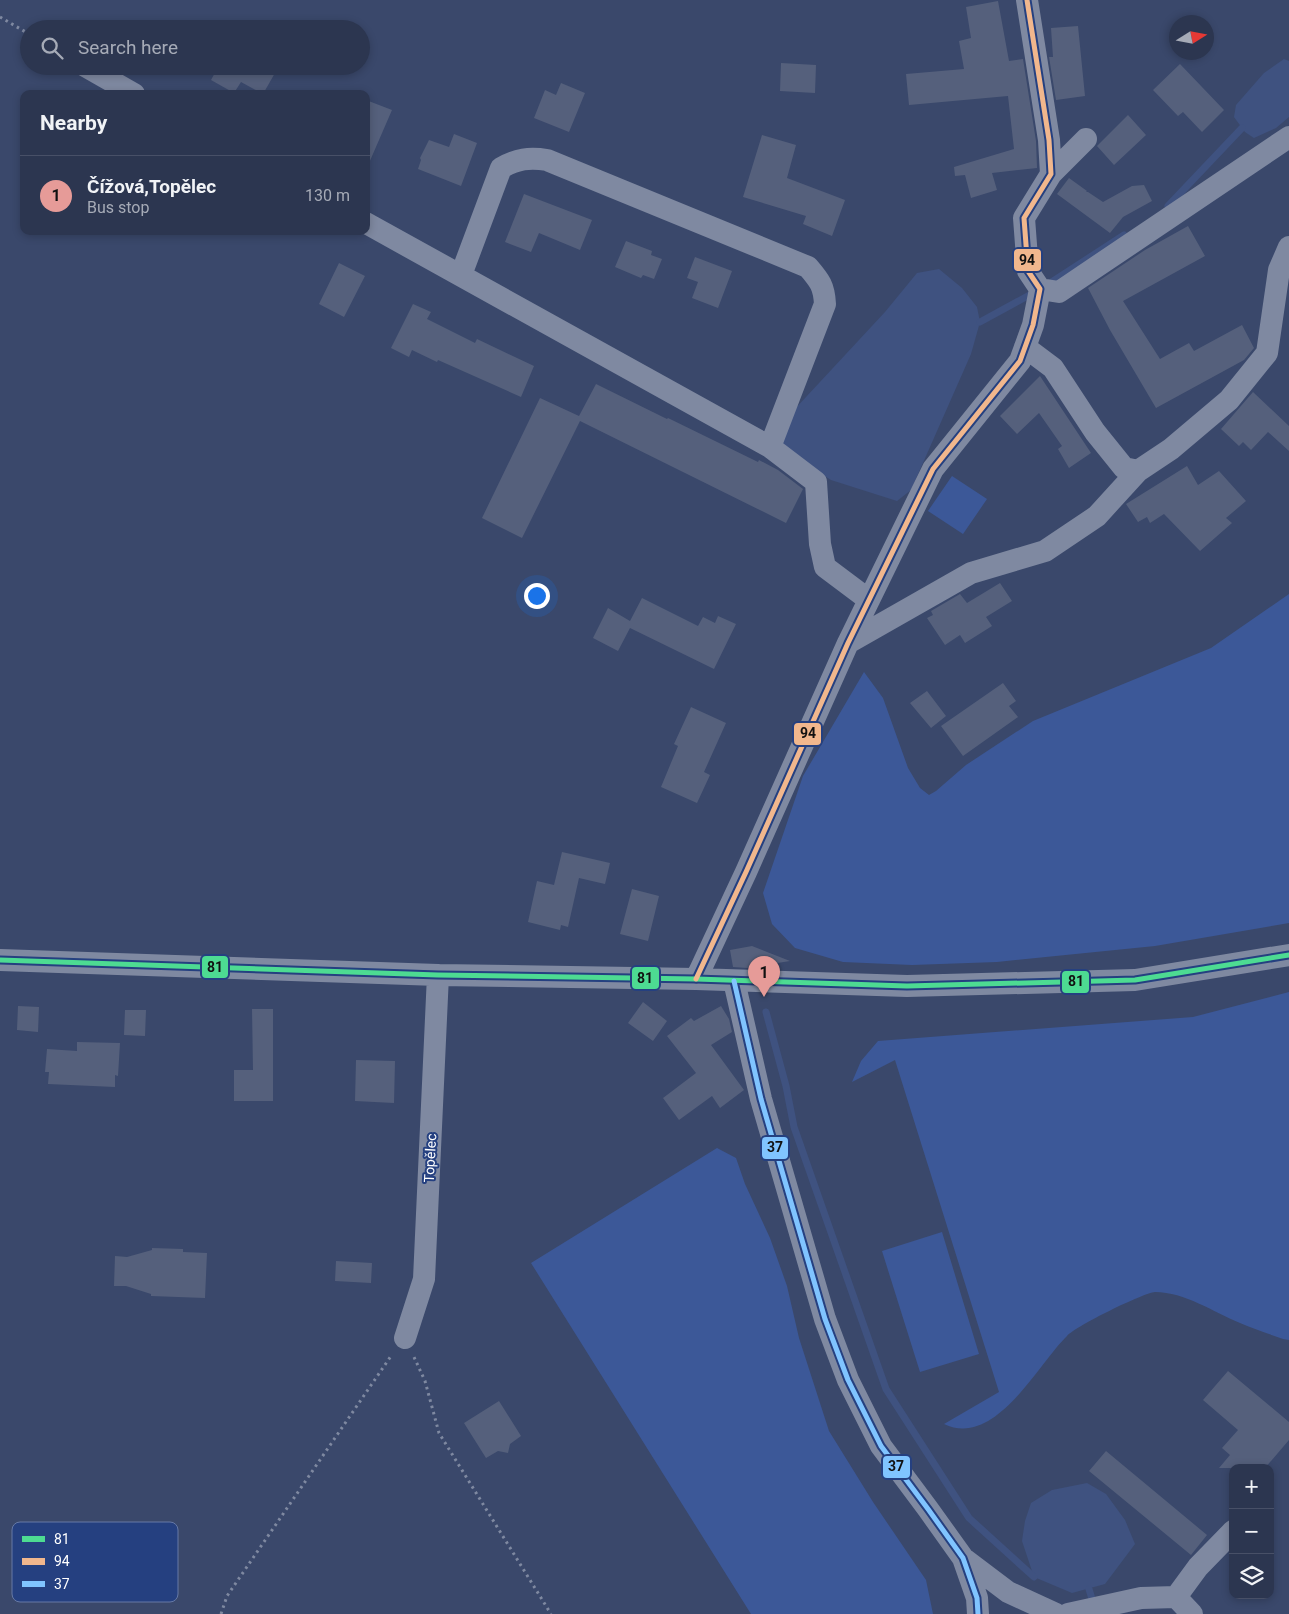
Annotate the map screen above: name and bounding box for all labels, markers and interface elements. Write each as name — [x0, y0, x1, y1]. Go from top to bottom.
north arrow — [1169, 15, 1214, 60]
search box — [20, 20, 370, 75]
icon: search — [38, 34, 66, 62]
text: Search here — [78, 36, 178, 59]
text: Nearby — [40, 111, 107, 135]
text: Čížová,Topělec — [87, 175, 216, 198]
text: 1 — [51, 186, 61, 205]
text: 130 m — [305, 186, 350, 205]
text: Bus stop — [87, 198, 149, 217]
line badge: 94 — [1013, 248, 1042, 272]
text: 94 — [1019, 252, 1035, 268]
your location — [524, 583, 550, 609]
line badge: 94 — [793, 722, 822, 746]
text: 94 — [800, 725, 816, 741]
line badge: 81 — [201, 955, 229, 979]
pin: 1 — [748, 956, 780, 997]
text: 81 — [207, 959, 223, 975]
line badge: 81 — [631, 966, 660, 990]
text: 81 — [637, 970, 653, 986]
line badge: 81 — [1061, 970, 1090, 994]
text: 81 — [1068, 973, 1084, 989]
street label: Topělec — [421, 1133, 439, 1183]
line badge: 37 — [761, 1136, 789, 1160]
text: 37 — [767, 1139, 783, 1155]
line badge: 37 — [882, 1455, 911, 1479]
text: 37 — [888, 1458, 904, 1474]
map controls — [1229, 1464, 1274, 1599]
button: + — [1229, 1464, 1274, 1509]
button: − — [1229, 1509, 1274, 1554]
legend — [12, 1522, 178, 1602]
text: 81 — [54, 1531, 70, 1547]
text: 94 — [54, 1553, 70, 1569]
button: layers — [1229, 1554, 1274, 1599]
text: 37 — [54, 1576, 70, 1592]

